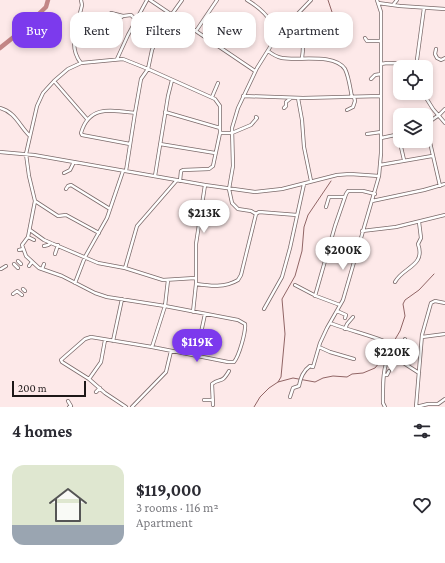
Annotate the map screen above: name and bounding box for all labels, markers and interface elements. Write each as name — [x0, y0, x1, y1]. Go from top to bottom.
chip: Buy — [12, 12, 62, 48]
chip: Rent — [70, 12, 123, 48]
chip: Filters — [131, 12, 195, 48]
chip: New — [203, 12, 256, 48]
chip: Apartment — [264, 12, 353, 48]
map controls — [393, 60, 433, 148]
button: locate — [393, 60, 433, 100]
button: layers — [393, 108, 433, 148]
pin: $213K — [176, 200, 232, 234]
text: $213K — [188, 205, 220, 220]
pin: $200K — [315, 237, 371, 271]
text: $200K — [324, 242, 362, 257]
pin: $119K — [169, 329, 225, 363]
text: $119K — [181, 334, 213, 349]
pin: $220K — [364, 339, 420, 373]
text: $220K — [374, 344, 410, 359]
scale bar — [12, 379, 86, 398]
text: 200 m — [18, 382, 47, 394]
icon: filters — [411, 420, 433, 442]
text: 4 homes — [12, 422, 72, 441]
icon: home — [44, 481, 92, 529]
text: $119,000 — [136, 481, 202, 500]
icon: heart — [411, 494, 433, 516]
text: 3 rooms · 116 m² — [136, 500, 219, 515]
text: Apartment — [136, 515, 193, 530]

